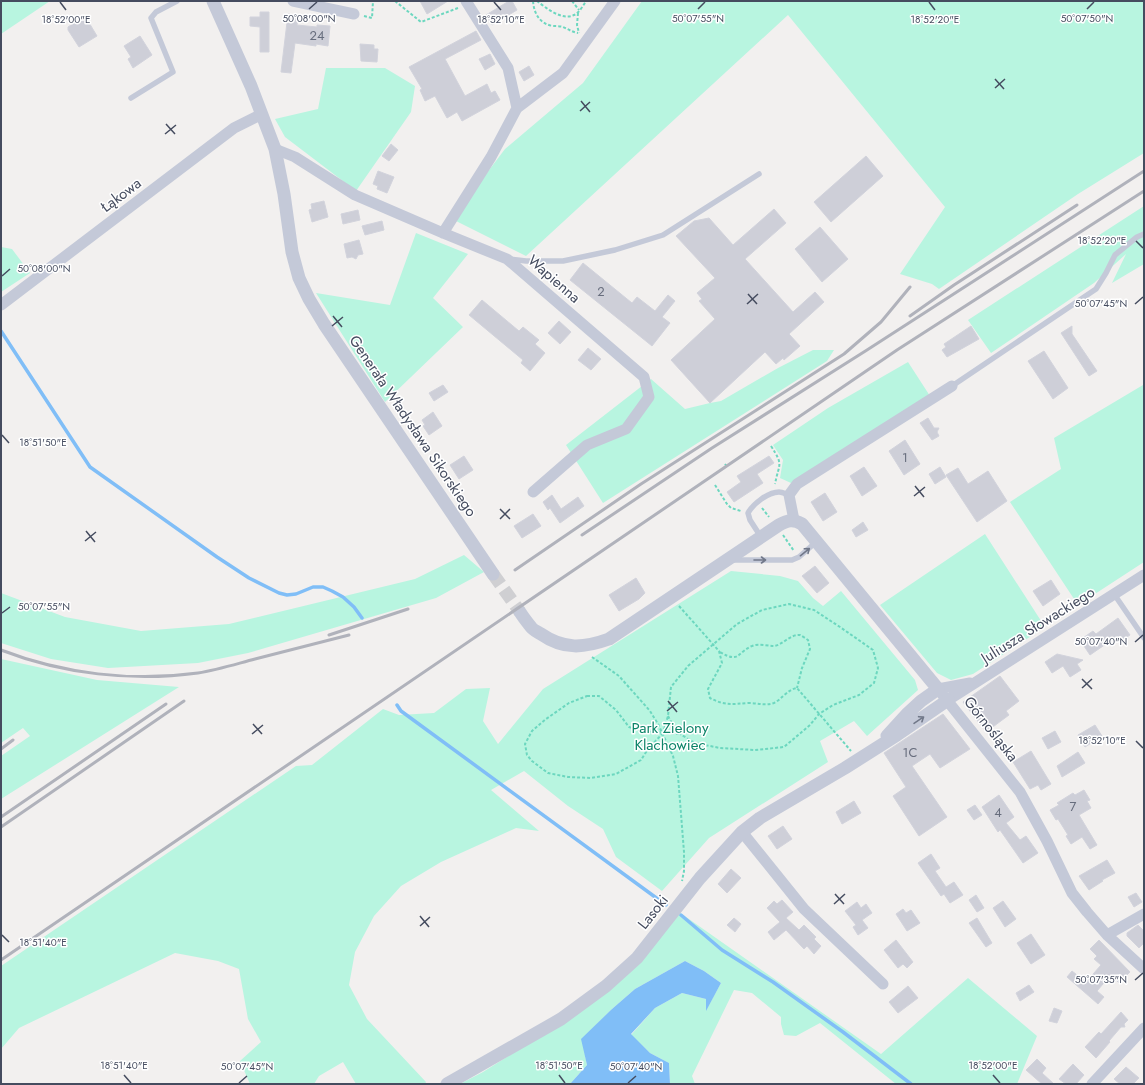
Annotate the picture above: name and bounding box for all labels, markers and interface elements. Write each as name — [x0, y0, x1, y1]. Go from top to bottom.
text: 50°08'00"N — [282, 11, 336, 26]
text: 50°07'55"N — [672, 11, 724, 26]
text: 50°07'50"N — [1061, 11, 1113, 26]
text: 18°52'00"E — [41, 12, 91, 27]
text: 18°52'10"E — [477, 12, 525, 27]
text: 18°52'20"E — [911, 12, 959, 27]
house number: 24 — [310, 26, 325, 45]
street label: Łąkowa — [95, 172, 146, 218]
text: 18°52'20"E — [1078, 233, 1126, 248]
street label: Wapienna — [523, 250, 585, 308]
text: 50°08'00"N — [17, 261, 71, 276]
house number: 2 — [597, 282, 605, 301]
text: 50°07'45"N — [1075, 296, 1127, 311]
street label: Generała Władysława Sikorskiego — [344, 331, 482, 521]
text: 18°51'50"E — [19, 435, 67, 450]
house number: 1 — [902, 448, 908, 467]
one-way arrow — [799, 547, 810, 556]
one-way arrow — [753, 556, 766, 564]
street label: Juliusza Słowackiego — [975, 581, 1099, 670]
text: 50°07'55"N — [18, 599, 70, 614]
text: 50°07'40"N — [1075, 634, 1127, 649]
street label: Górnośląska — [958, 692, 1024, 766]
one-way arrow — [913, 716, 924, 724]
park label: Park Zielony Klachowiec — [631, 717, 709, 756]
text: 18°52'10"E — [1078, 733, 1126, 748]
house number: 1C — [903, 743, 917, 762]
house number: 7 — [1070, 797, 1077, 816]
house number: 4 — [994, 803, 1002, 822]
street label: Lasoki — [632, 890, 674, 934]
text: 18°51'40"E — [19, 935, 67, 950]
text: 50°07'35"N — [1075, 972, 1127, 987]
text: 18°51'40"E — [100, 1058, 148, 1073]
text: 18°51'50"E — [535, 1058, 583, 1073]
text: 18°52'00"E — [968, 1058, 1018, 1073]
text: 50°07'45"N — [221, 1059, 273, 1074]
text: 50°07'40"N — [610, 1059, 662, 1074]

